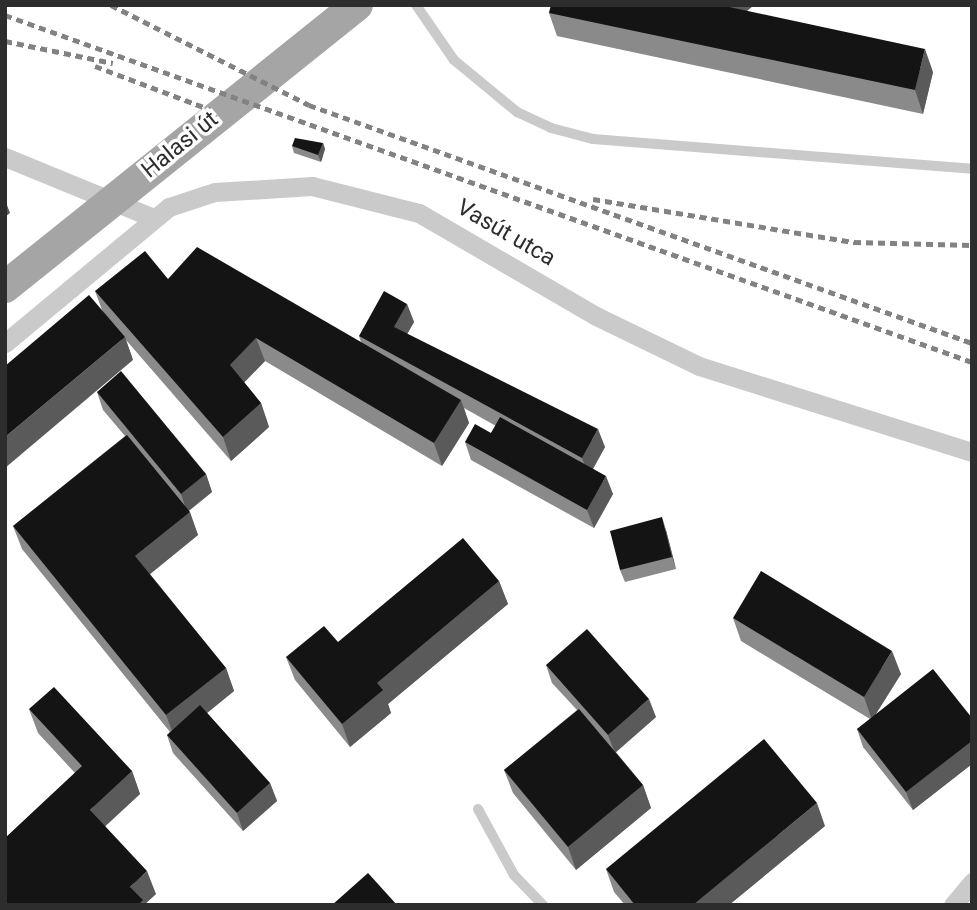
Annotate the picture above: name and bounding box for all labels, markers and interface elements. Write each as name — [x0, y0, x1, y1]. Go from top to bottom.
street label: Halasi út — [136, 106, 224, 184]
street label: Vasút utca — [452, 194, 560, 272]

